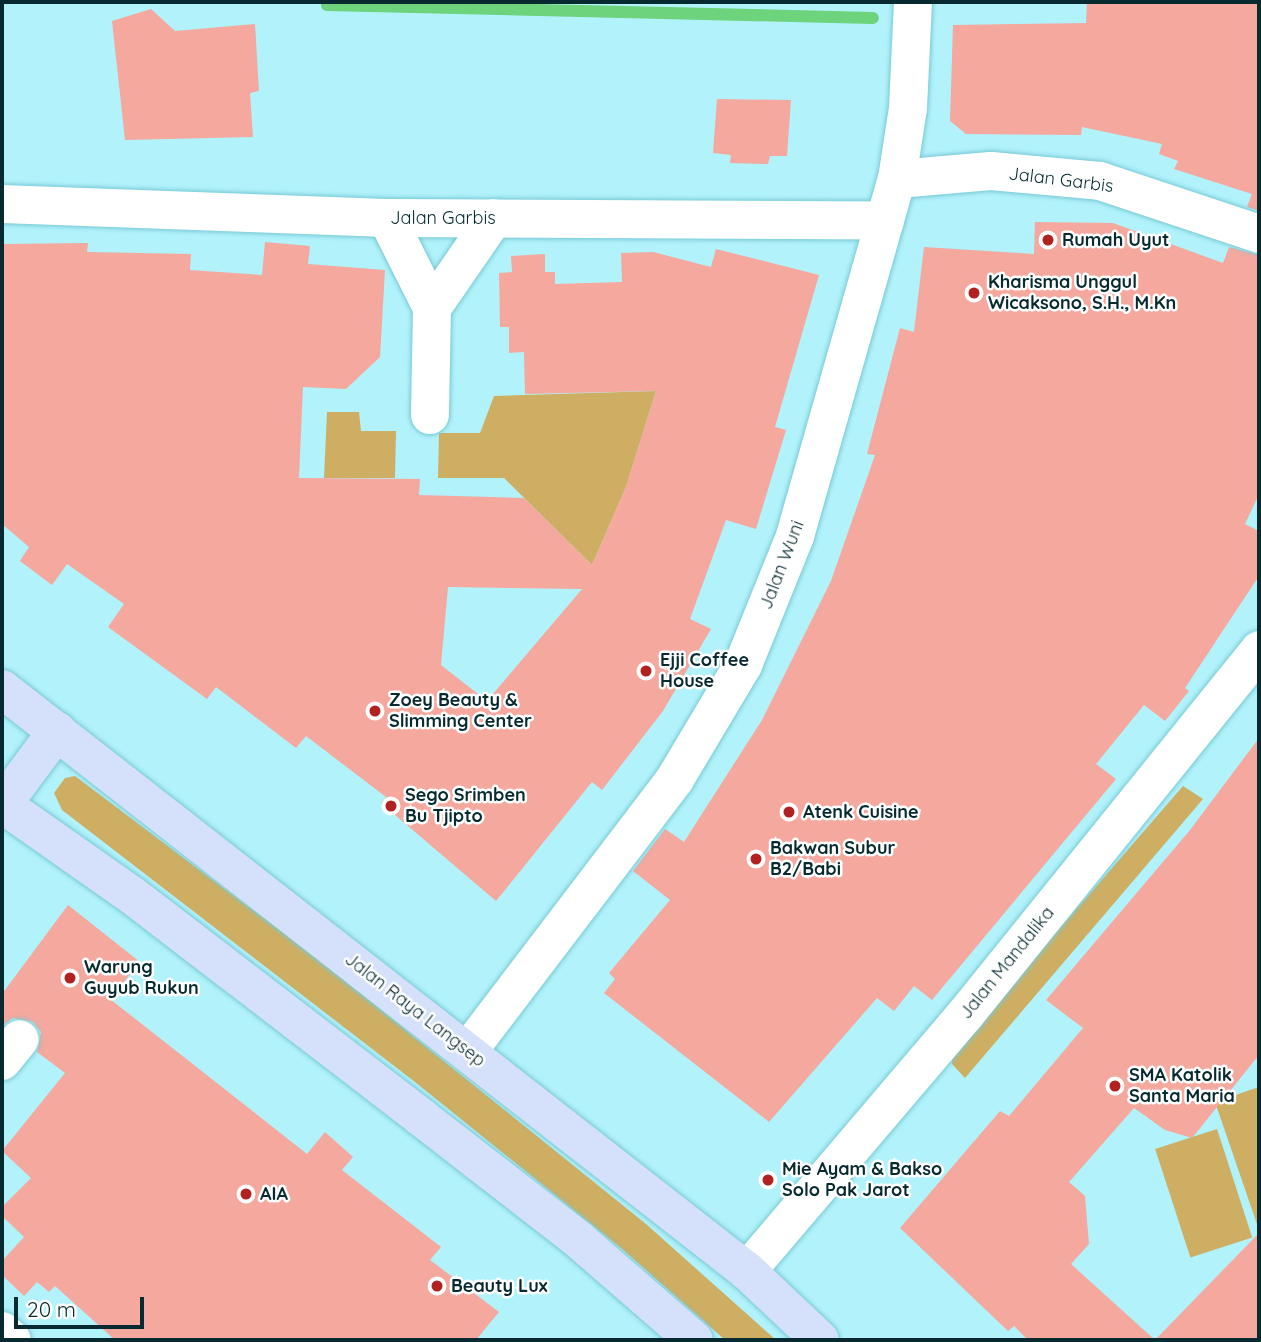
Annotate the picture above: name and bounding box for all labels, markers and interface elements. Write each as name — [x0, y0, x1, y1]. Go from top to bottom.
street label: Jalan Garbis — [1007, 163, 1115, 197]
street label: Jalan Garbis — [390, 207, 496, 229]
place label: Rumah Uyut — [1062, 229, 1169, 251]
marker: Rumah Uyut — [1040, 232, 1056, 248]
place label: Kharisma Unggul Wicaksono, S.H., M.Kn — [988, 272, 1176, 314]
marker: Kharisma Unggul Wicaksono, S.H., M.Kn — [966, 285, 982, 301]
street label: Jalan Wuni — [755, 518, 809, 612]
place label: Ejji Coffee House — [660, 650, 749, 692]
marker: Ejji Coffee House — [638, 663, 654, 679]
place label: Zoey Beauty & Slimming Center — [389, 690, 532, 732]
marker: Zoey Beauty & Slimming Center — [367, 703, 383, 719]
place label: Sego Srimben Bu Tjipto — [405, 785, 526, 828]
marker: Sego Srimben Bu Tjipto — [383, 798, 399, 814]
place label: Atenk Cuisine — [803, 801, 919, 823]
marker: Atenk Cuisine — [781, 804, 797, 820]
place label: Bakwan Subur B2/Babi — [770, 838, 895, 880]
marker: Bakwan Subur B2/Babi — [748, 851, 764, 867]
street label: Jalan Mandalika — [955, 903, 1059, 1023]
street label: Jalan Raya Langsep — [341, 949, 489, 1071]
place label: Warung Guyub Rukun — [84, 957, 199, 1000]
marker: Warung Guyub Rukun — [62, 970, 78, 986]
place label: SMA Katolik Santa Maria — [1129, 1065, 1235, 1108]
marker: SMA Katolik Santa Maria — [1107, 1078, 1123, 1094]
place label: Mie Ayam & Bakso Solo Pak Jarot — [782, 1159, 942, 1202]
marker: Mie Ayam & Bakso Solo Pak Jarot — [760, 1172, 776, 1188]
place label: AIA — [260, 1183, 288, 1205]
marker: AIA — [238, 1186, 254, 1202]
place label: Beauty Lux — [451, 1275, 548, 1297]
marker: Beauty Lux — [429, 1278, 445, 1294]
scale bar — [18, 1282, 147, 1326]
text: 20 m — [27, 1296, 76, 1322]

